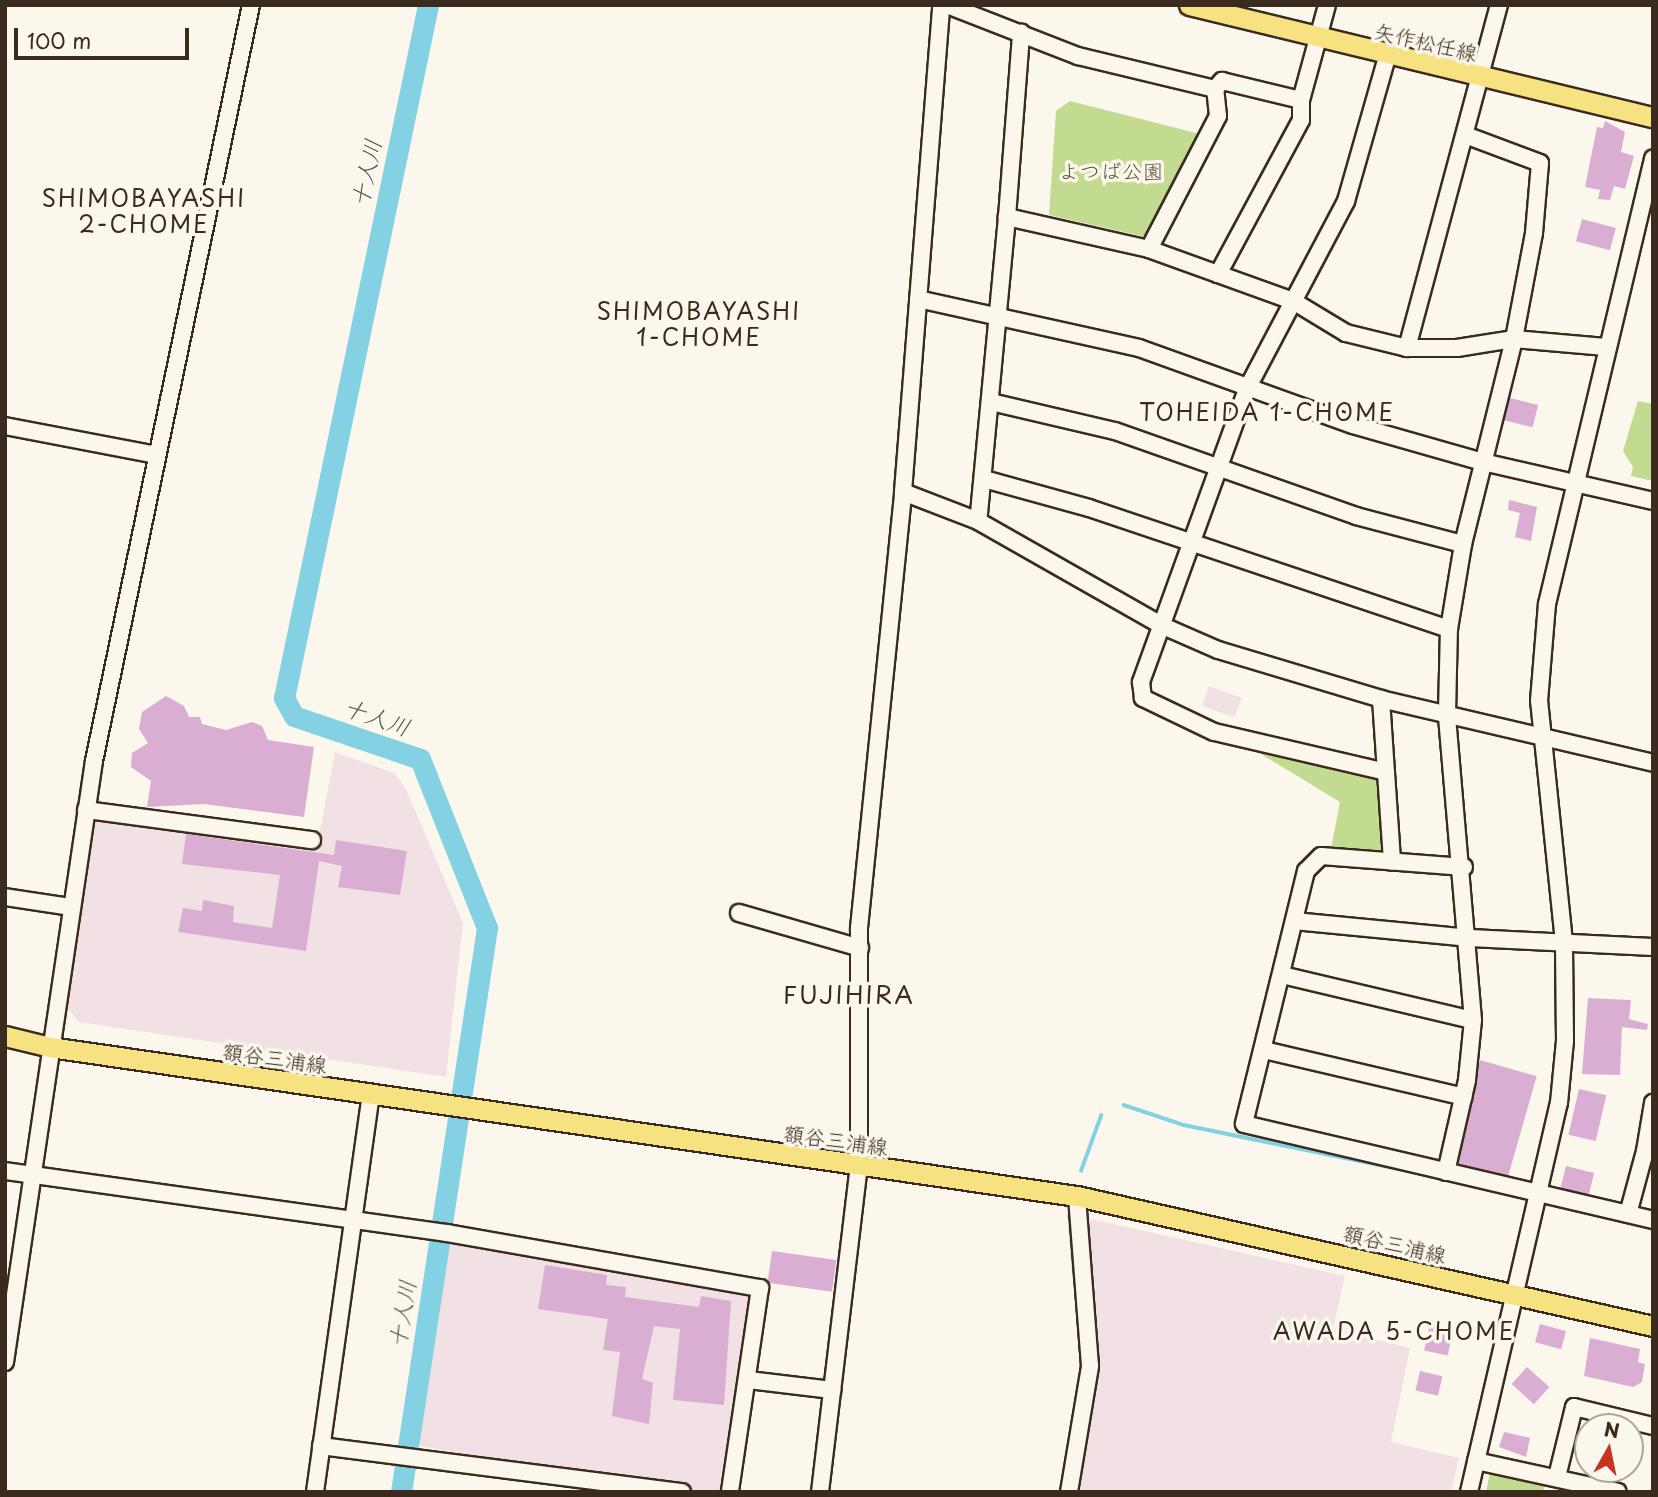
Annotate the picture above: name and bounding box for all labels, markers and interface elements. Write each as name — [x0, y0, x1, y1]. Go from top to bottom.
scale bar — [18, 14, 192, 58]
street label: 矢作松任線 — [1372, 17, 1480, 65]
text: 100 m — [27, 24, 91, 56]
water label: 十人川 — [345, 136, 387, 210]
park label: よつば公園 — [1059, 157, 1163, 183]
district label: SHIMOBAYASHI 2-CHOME — [44, 184, 244, 238]
district label: SHIMOBAYASHI 1-CHOME — [599, 297, 799, 351]
district label: TOHEIDA 1-CHOME — [1142, 398, 1392, 426]
water label: 十人川 — [340, 693, 414, 741]
district label: FUJIHIRA — [785, 981, 913, 1009]
street label: 額谷三浦線 — [221, 1037, 329, 1077]
street label: 額谷三浦線 — [782, 1119, 890, 1159]
street label: 額谷三浦線 — [1341, 1219, 1449, 1267]
water label: 十人川 — [383, 1278, 421, 1350]
district label: AWADA 5-CHOME — [1274, 1317, 1514, 1345]
north arrow — [1574, 1413, 1644, 1483]
text: N — [1602, 1414, 1622, 1444]

